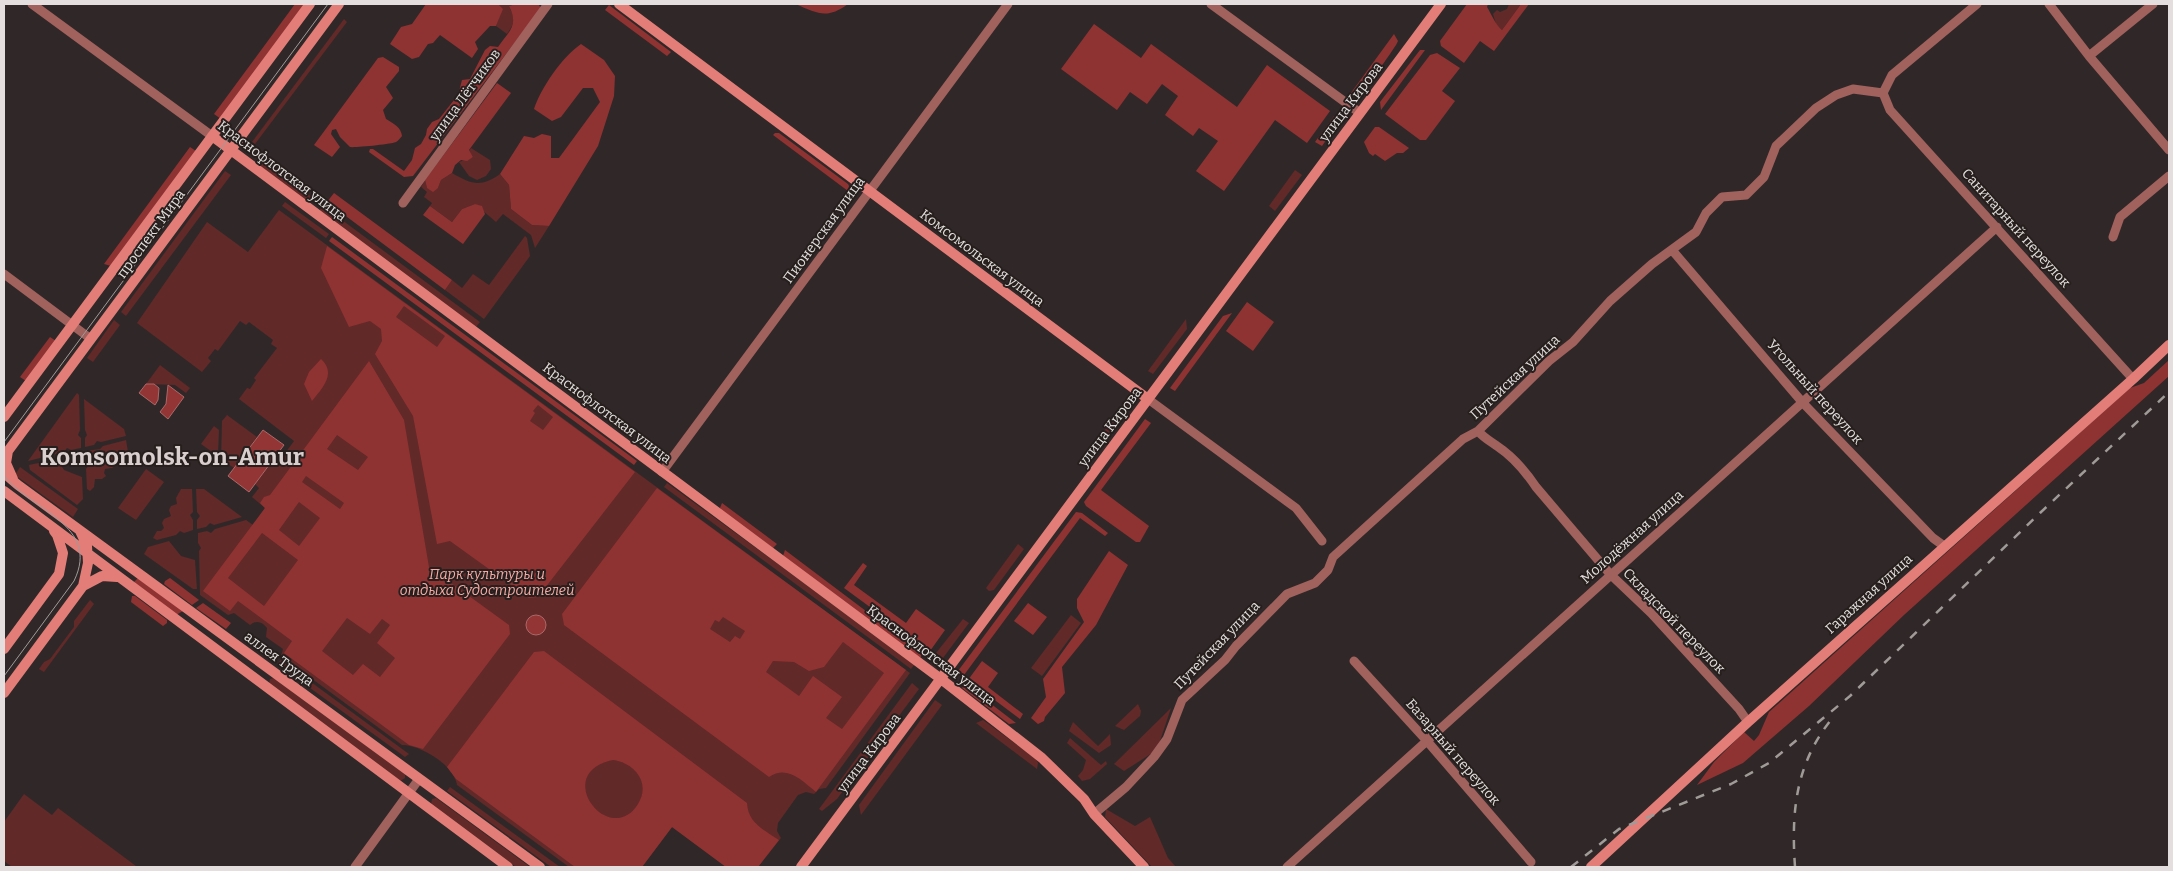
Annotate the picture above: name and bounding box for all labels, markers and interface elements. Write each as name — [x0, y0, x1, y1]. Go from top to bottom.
street label: улица Лётчиков — [425, 46, 504, 145]
street label: улица Кирова — [1315, 59, 1387, 146]
street label: Краснофлотская улица — [214, 117, 350, 225]
street label: Санитарный переулок — [1958, 165, 2074, 292]
street label: Пионерская улица — [780, 173, 869, 287]
street label: проспект Мира — [113, 186, 189, 282]
street label: Комсомольская улица — [917, 206, 1048, 310]
street label: Путейская улица — [1467, 331, 1563, 423]
street label: Угольный переулок — [1764, 336, 1867, 448]
street label: Краснофлотская улица — [539, 359, 675, 467]
street label: улица Кирова — [1074, 384, 1146, 471]
district label: Komsomolsk-on-Amur — [40, 443, 304, 471]
street label: Молодёжная улица — [1577, 486, 1687, 588]
street label: Гаражная улица — [1822, 550, 1916, 637]
street label: Складской переулок — [1619, 565, 1729, 678]
park label: Парк культуры и отдыха Судостроителей — [400, 566, 574, 599]
street label: Путейская улица — [1171, 597, 1264, 693]
street label: Краснофлотская улица — [863, 601, 999, 709]
street label: аллея Труда — [241, 628, 317, 690]
street label: Базарный переулок — [1402, 695, 1504, 809]
street label: улица Кирова — [833, 710, 905, 797]

